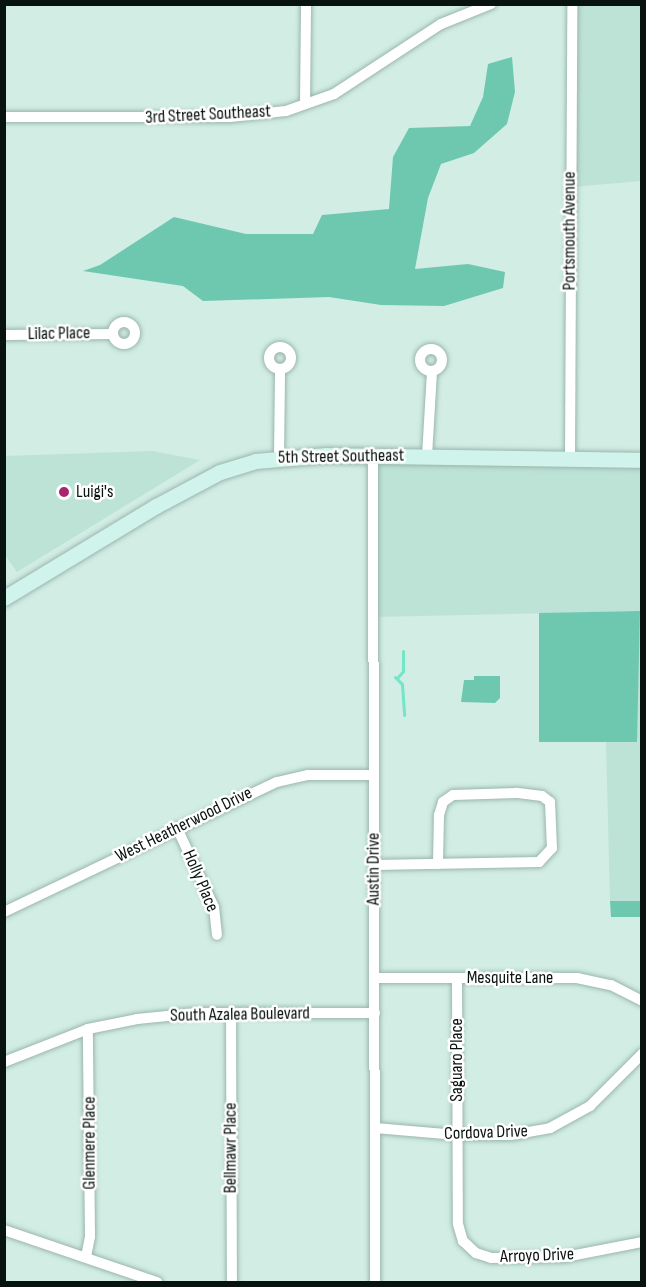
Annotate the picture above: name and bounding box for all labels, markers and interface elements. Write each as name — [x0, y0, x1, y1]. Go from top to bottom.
street label: 3rd Street Southeast — [145, 101, 271, 129]
street label: Portsmouth Avenue — [559, 172, 581, 290]
street label: Lilac Place — [28, 323, 90, 345]
street label: 5th Street Southeast — [278, 445, 404, 469]
place label: Luigi's — [76, 481, 113, 503]
marker: Luigi's — [57, 485, 71, 499]
street label: West Heatherwood Drive — [112, 783, 256, 867]
street label: Austin Drive — [363, 833, 385, 905]
street label: Holly Place — [177, 847, 223, 915]
street label: Mesquite Lane — [467, 967, 553, 989]
street label: South Azalea Boulevard — [170, 1003, 310, 1027]
street label: Saguaro Place — [446, 1018, 468, 1102]
street label: Glenmere Place — [79, 1096, 101, 1190]
street label: Bellmawr Place — [220, 1103, 242, 1193]
street label: Cordova Drive — [444, 1121, 528, 1145]
street label: Arroyo Drive — [500, 1244, 574, 1268]

